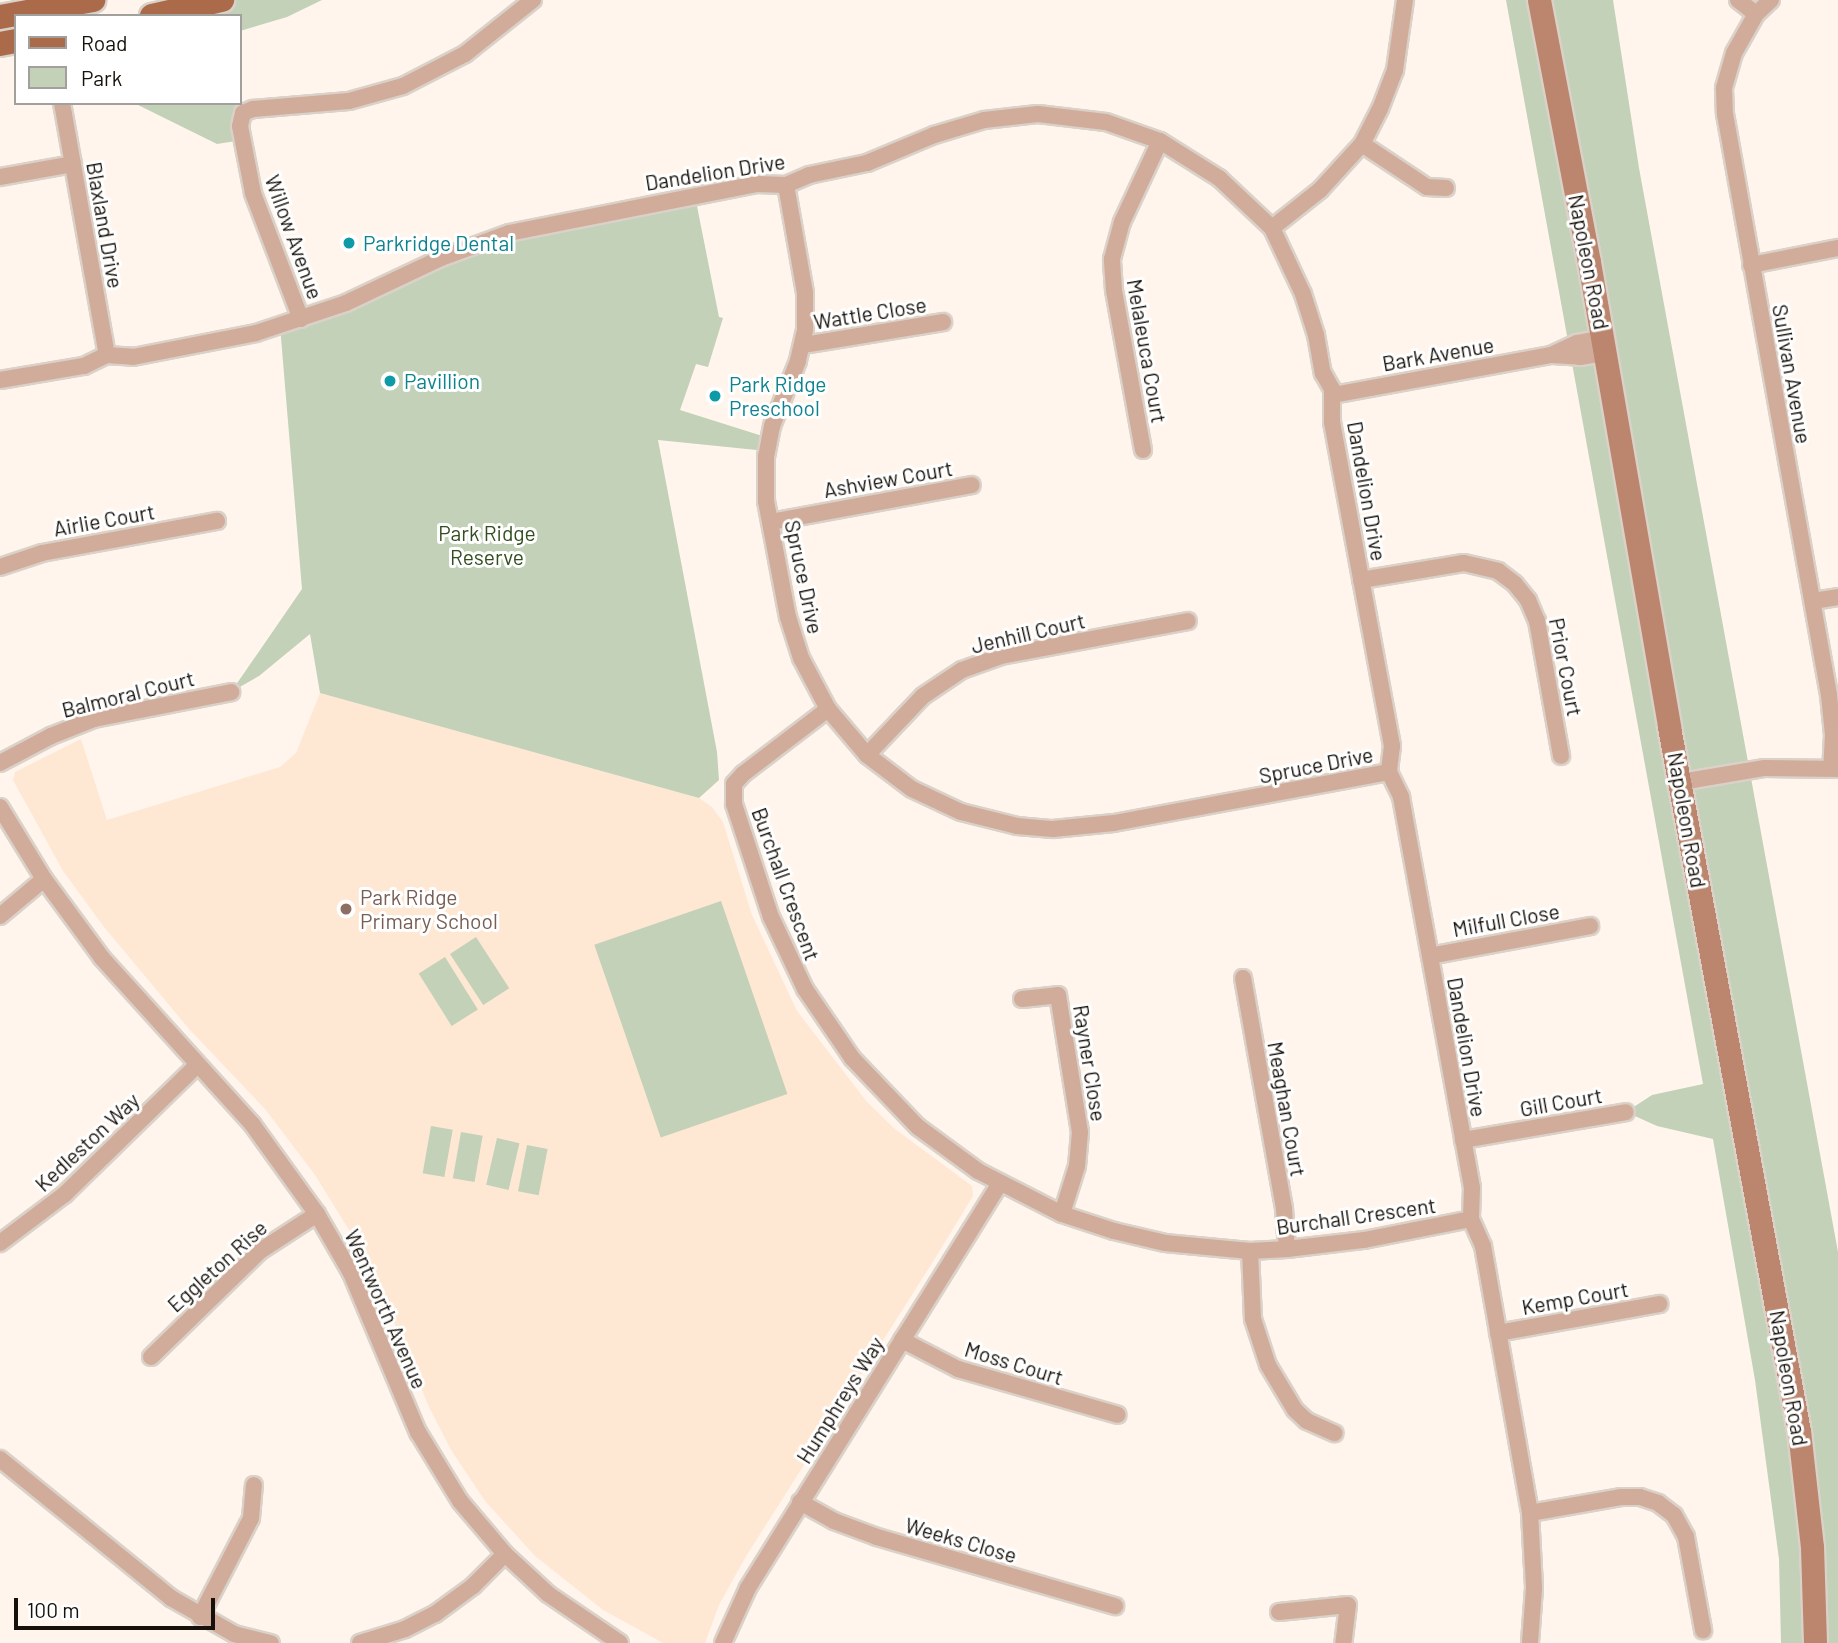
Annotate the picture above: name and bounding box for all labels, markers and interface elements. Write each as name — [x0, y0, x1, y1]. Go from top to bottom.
legend — [14, 14, 242, 105]
text: Road — [81, 30, 127, 55]
text: Park — [81, 65, 122, 90]
street label: Dandelion Drive — [643, 148, 787, 196]
street label: Blaxland Drive — [81, 160, 129, 290]
street label: Willow Avenue — [260, 171, 328, 303]
street label: Napoleon Road — [1564, 192, 1614, 332]
place label: Parkridge Dental — [363, 230, 514, 256]
marker: Parkridge Dental — [341, 235, 357, 251]
street label: Melaleuca Court — [1122, 277, 1172, 425]
street label: Wattle Close — [812, 292, 928, 334]
street label: Sullivan Avenue — [1767, 302, 1817, 446]
street label: Bark Avenue — [1380, 332, 1496, 376]
place label: Pavillion — [404, 368, 480, 394]
place label: Park Ridge Preschool — [729, 371, 827, 421]
marker: Pavillion — [382, 373, 398, 389]
marker: Park Ridge Preschool — [707, 388, 723, 404]
street label: Dandelion Drive — [1342, 419, 1392, 563]
street label: Ashview Court — [822, 455, 954, 503]
street label: Airlie Court — [51, 499, 157, 541]
street label: Spruce Drive — [780, 518, 828, 636]
park label: Park Ridge Reserve — [438, 520, 536, 570]
street label: Jenhill Court — [969, 608, 1087, 658]
street label: Prior Court — [1544, 616, 1588, 718]
street label: Balmoral Court — [59, 665, 197, 723]
street label: Spruce Drive — [1257, 742, 1375, 788]
street label: Napoleon Road — [1663, 750, 1711, 890]
street label: Burchall Crescent — [747, 804, 825, 964]
place label: Park Ridge Primary School — [360, 884, 498, 934]
street label: Milfull Close — [1451, 898, 1561, 942]
marker: Park Ridge Primary School — [338, 901, 354, 917]
street label: Dandelion Drive — [1442, 975, 1492, 1119]
street label: Rayner Close — [1068, 1003, 1112, 1123]
street label: Meaghan Court — [1263, 1040, 1311, 1178]
street label: Gill Court — [1518, 1082, 1604, 1122]
street label: Kedleston Way — [30, 1087, 144, 1197]
street label: Burchall Crescent — [1275, 1192, 1437, 1240]
street label: Eggleton Rise — [162, 1215, 272, 1317]
street label: Wentworth Avenue — [340, 1225, 432, 1393]
street label: Kemp Court — [1520, 1276, 1630, 1320]
street label: Napoleon Road — [1765, 1308, 1813, 1448]
street label: Humphreys Way — [791, 1332, 889, 1468]
street label: Moss Court — [962, 1336, 1066, 1390]
street label: Weeks Close — [902, 1512, 1020, 1568]
scale bar — [18, 1584, 219, 1628]
text: 100 m — [27, 1597, 80, 1622]

